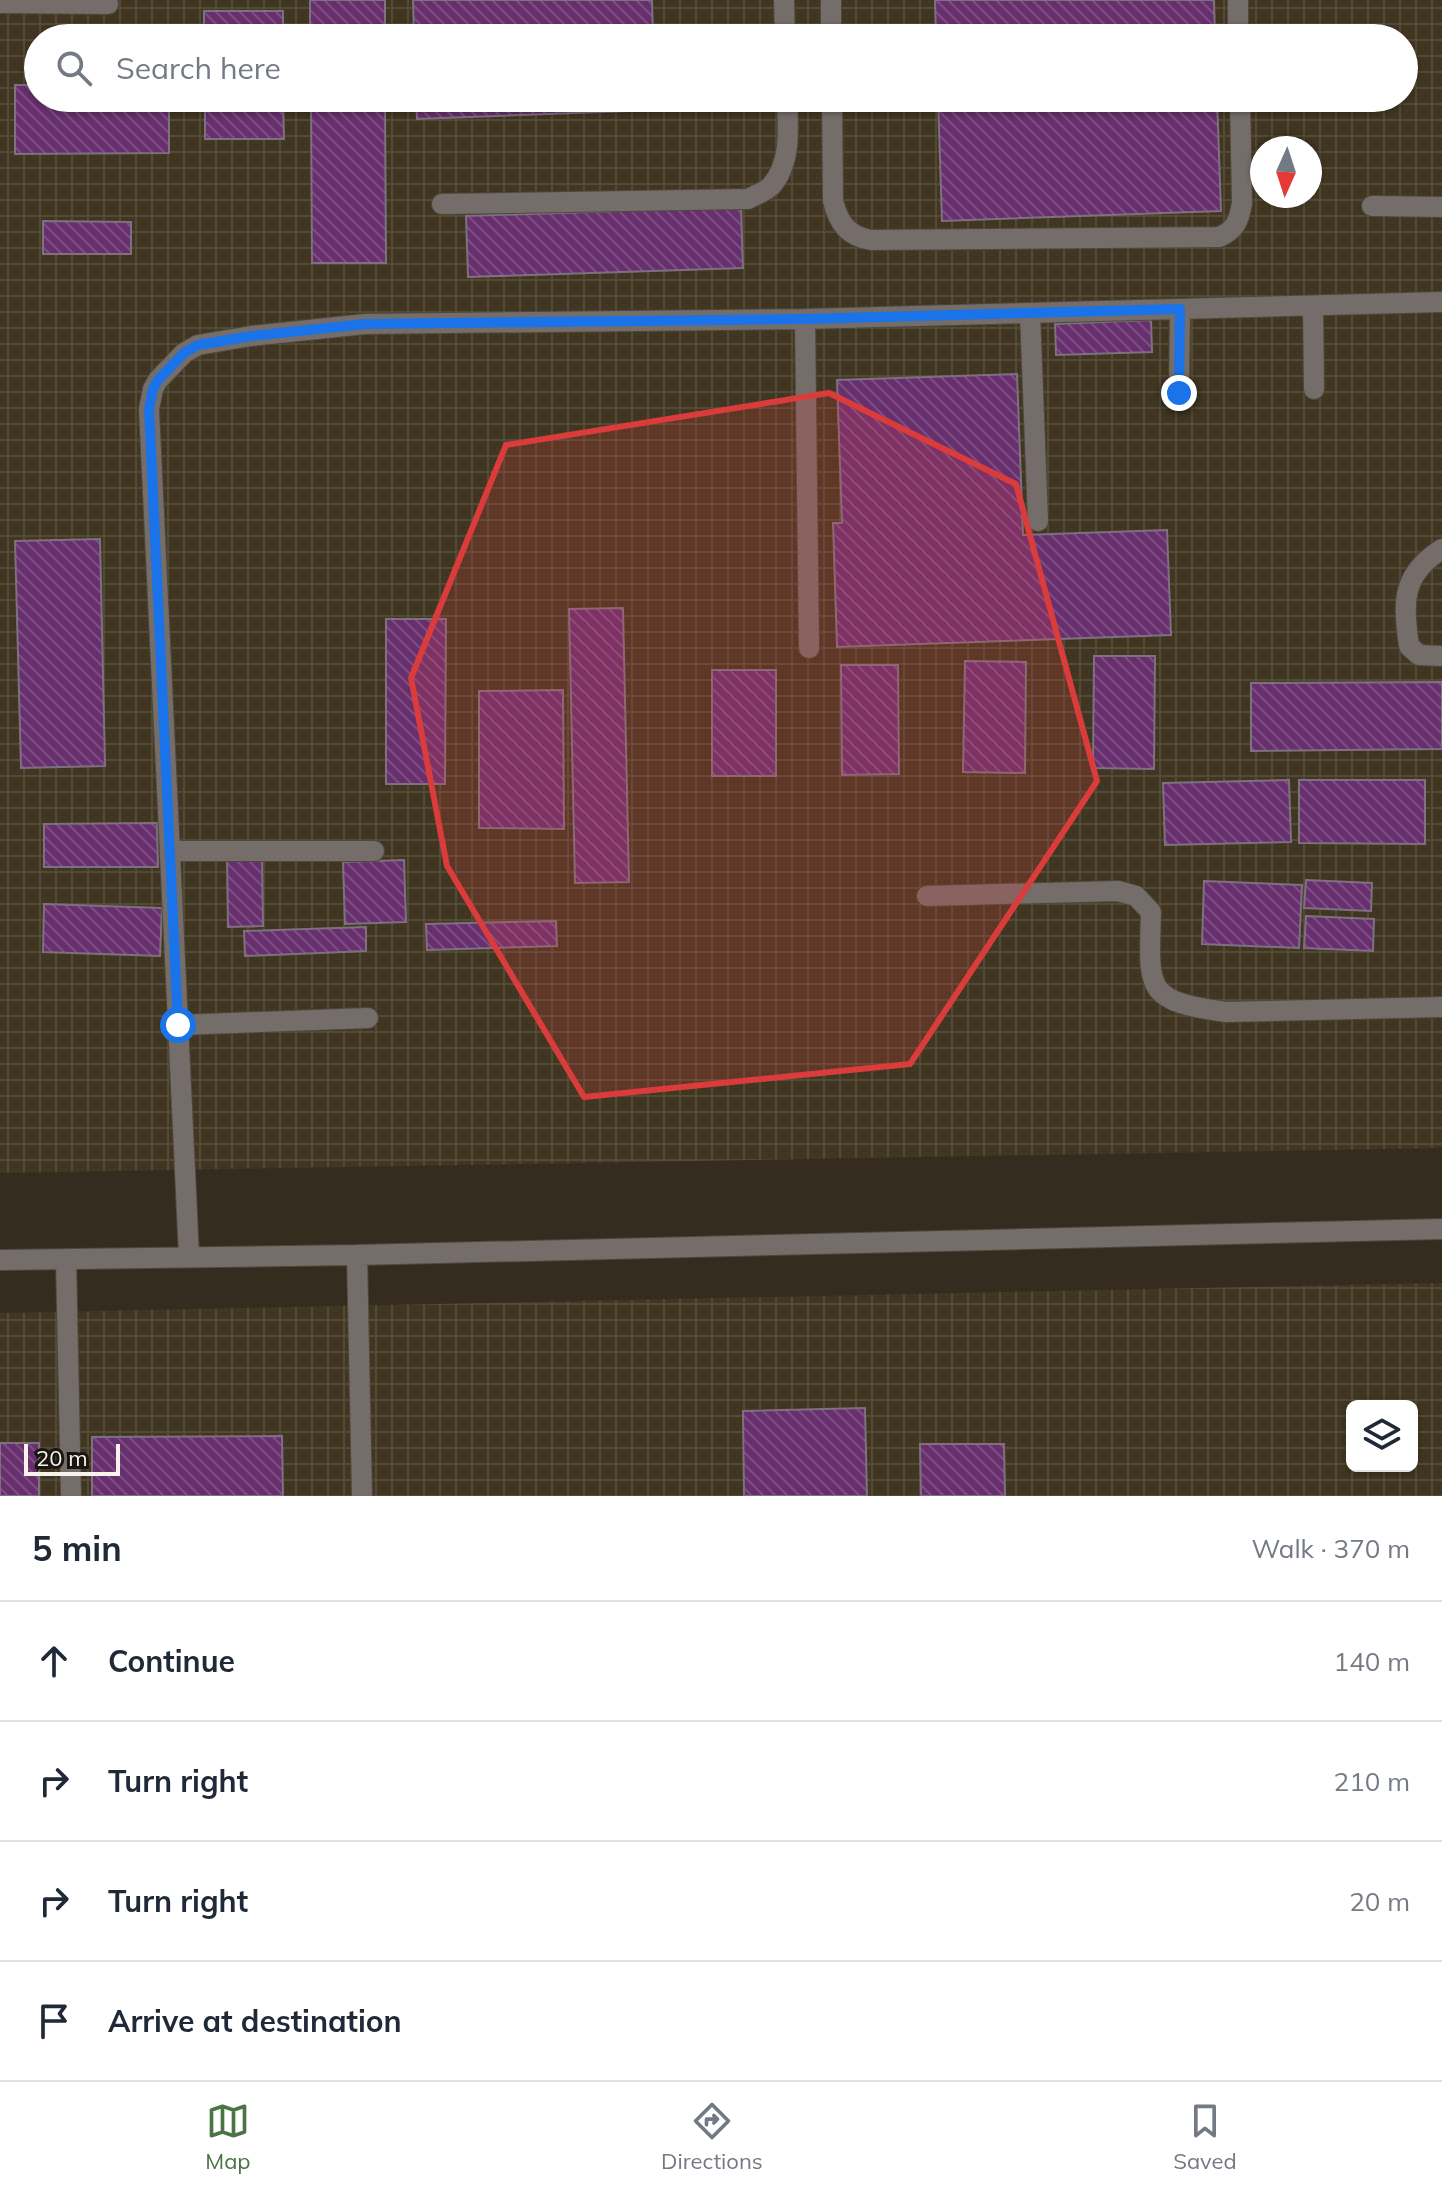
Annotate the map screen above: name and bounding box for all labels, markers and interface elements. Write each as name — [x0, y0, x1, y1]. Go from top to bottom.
search box — [24, 24, 1418, 112]
icon: search — [52, 46, 96, 90]
text: Search here — [116, 49, 281, 87]
north arrow — [1250, 136, 1322, 208]
route end — [1161, 375, 1197, 411]
route start — [160, 1007, 196, 1043]
map controls — [1346, 1400, 1418, 1472]
button: layers — [1346, 1400, 1418, 1472]
scale bar — [24, 1440, 120, 1476]
text: 20 m — [36, 1444, 87, 1472]
text: 5 min — [32, 1527, 122, 1570]
text: Walk · 370 m — [1251, 1532, 1410, 1565]
icon: ahead — [32, 1639, 76, 1683]
text: Continue — [108, 1642, 235, 1680]
text: 140 m — [1334, 1645, 1410, 1678]
icon: right — [32, 1759, 76, 1803]
text: Turn right — [108, 1762, 248, 1800]
text: 210 m — [1334, 1765, 1410, 1798]
icon: right — [32, 1879, 76, 1923]
text: Turn right — [108, 1882, 248, 1920]
text: 20 m — [1349, 1885, 1410, 1918]
icon: arrive — [32, 1999, 76, 2043]
text: Arrive at destination — [108, 2002, 402, 2040]
tab: Map — [205, 2099, 251, 2175]
tab: Directions — [661, 2099, 763, 2175]
tab: Saved — [1173, 2099, 1237, 2175]

